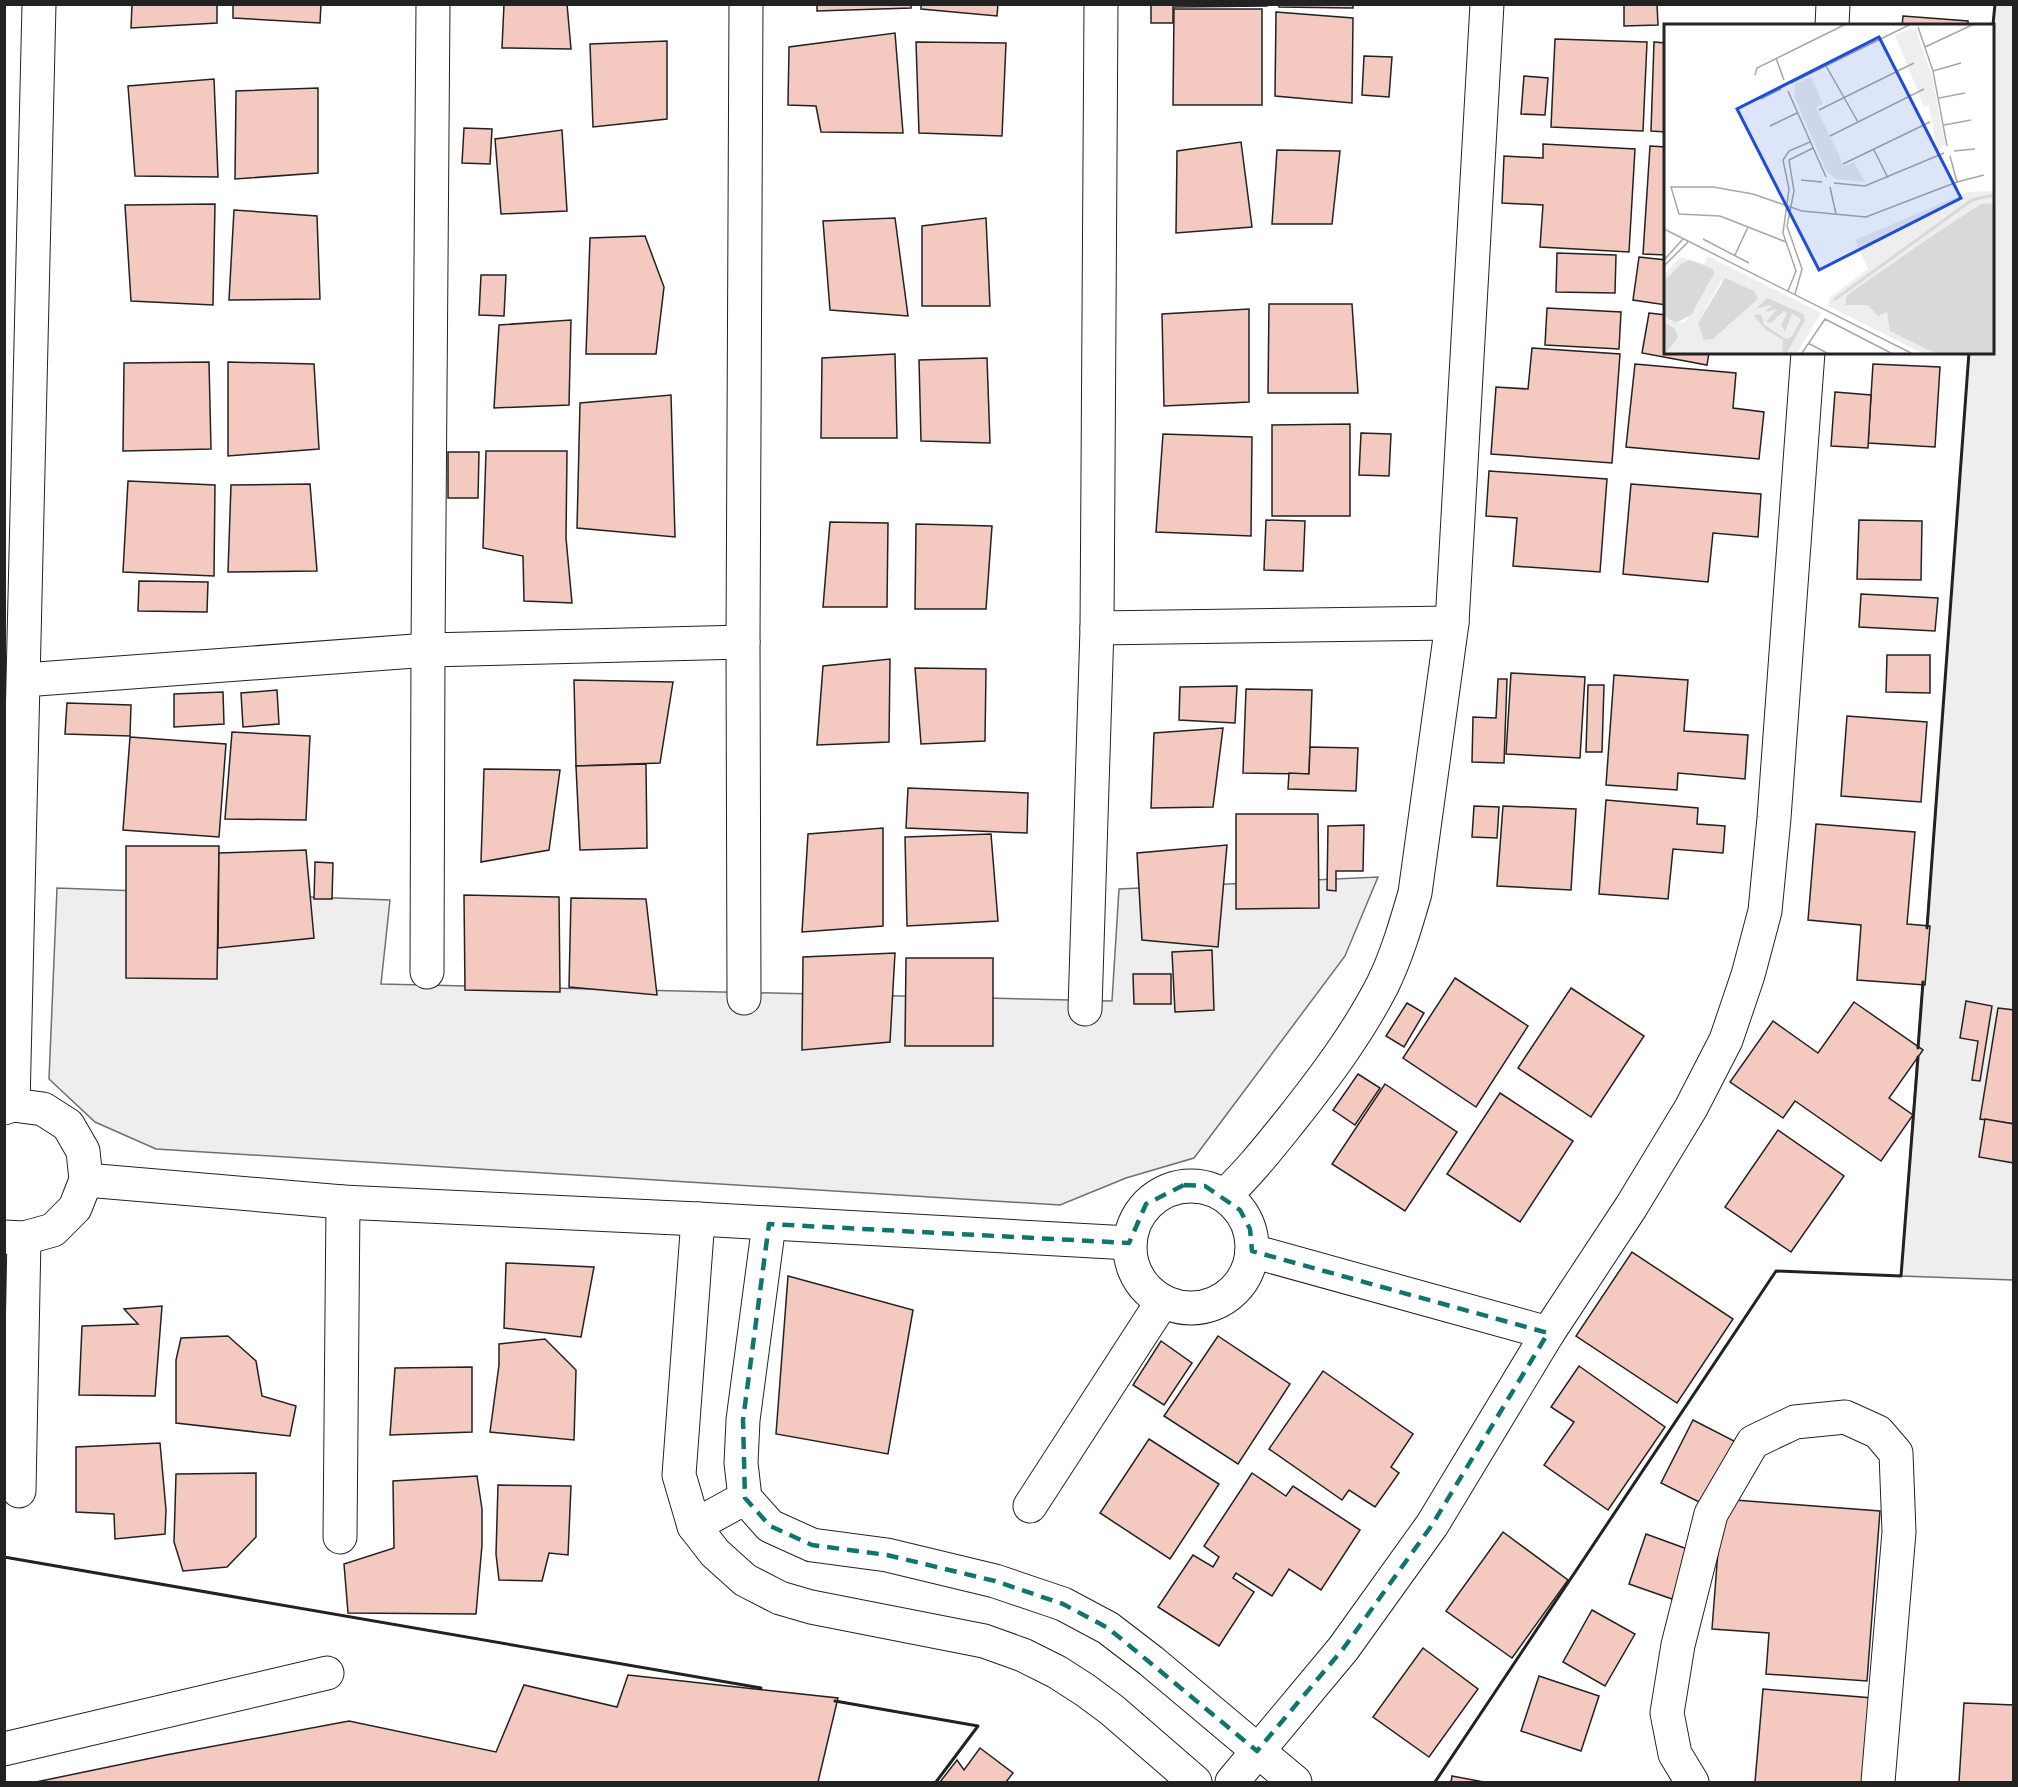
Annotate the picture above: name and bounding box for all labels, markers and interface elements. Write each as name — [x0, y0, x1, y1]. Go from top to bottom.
inset map — [1664, 24, 1994, 354]

